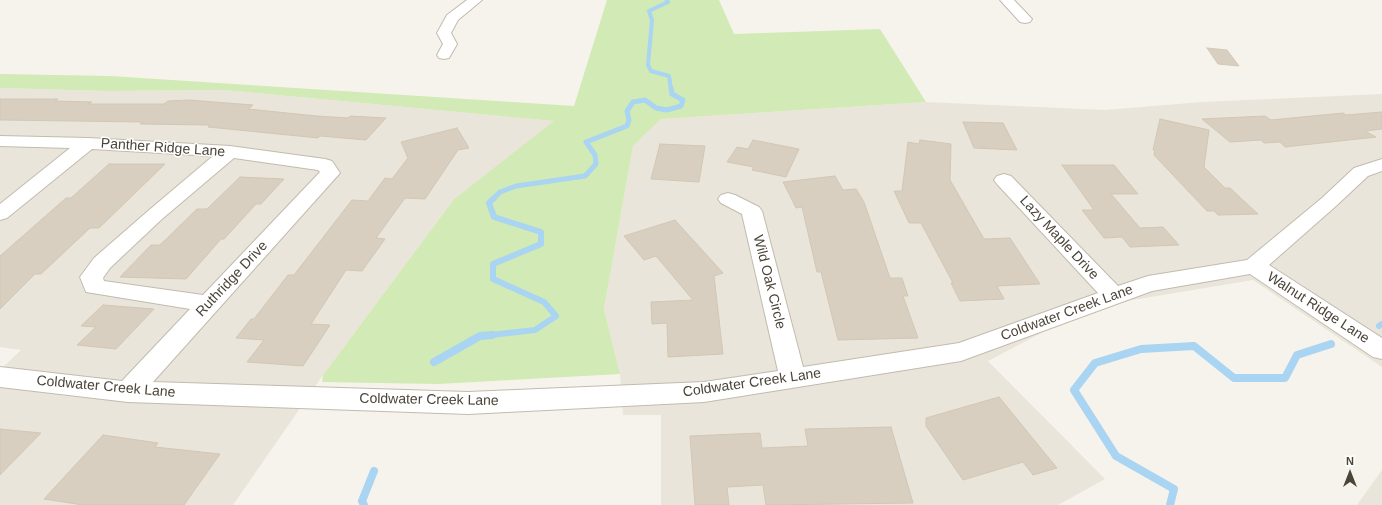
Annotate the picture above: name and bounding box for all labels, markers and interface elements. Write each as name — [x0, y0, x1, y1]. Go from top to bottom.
street label: Panther Ridge Lane — [100, 135, 226, 161]
street label: Lazy Maple Drive — [1016, 193, 1102, 283]
street label: Wild Oak Circle — [749, 233, 789, 331]
street label: Ruthridge Drive — [193, 238, 271, 320]
street label: Walnut Ridge Lane — [1264, 269, 1372, 347]
street label: Coldwater Creek Lane — [999, 281, 1135, 345]
street label: Coldwater Creek Lane — [682, 365, 822, 401]
street label: Coldwater Creek Lane — [36, 373, 176, 401]
street label: Coldwater Creek Lane — [359, 390, 499, 410]
north arrow — [1330, 453, 1370, 493]
text: N — [1346, 455, 1354, 467]

